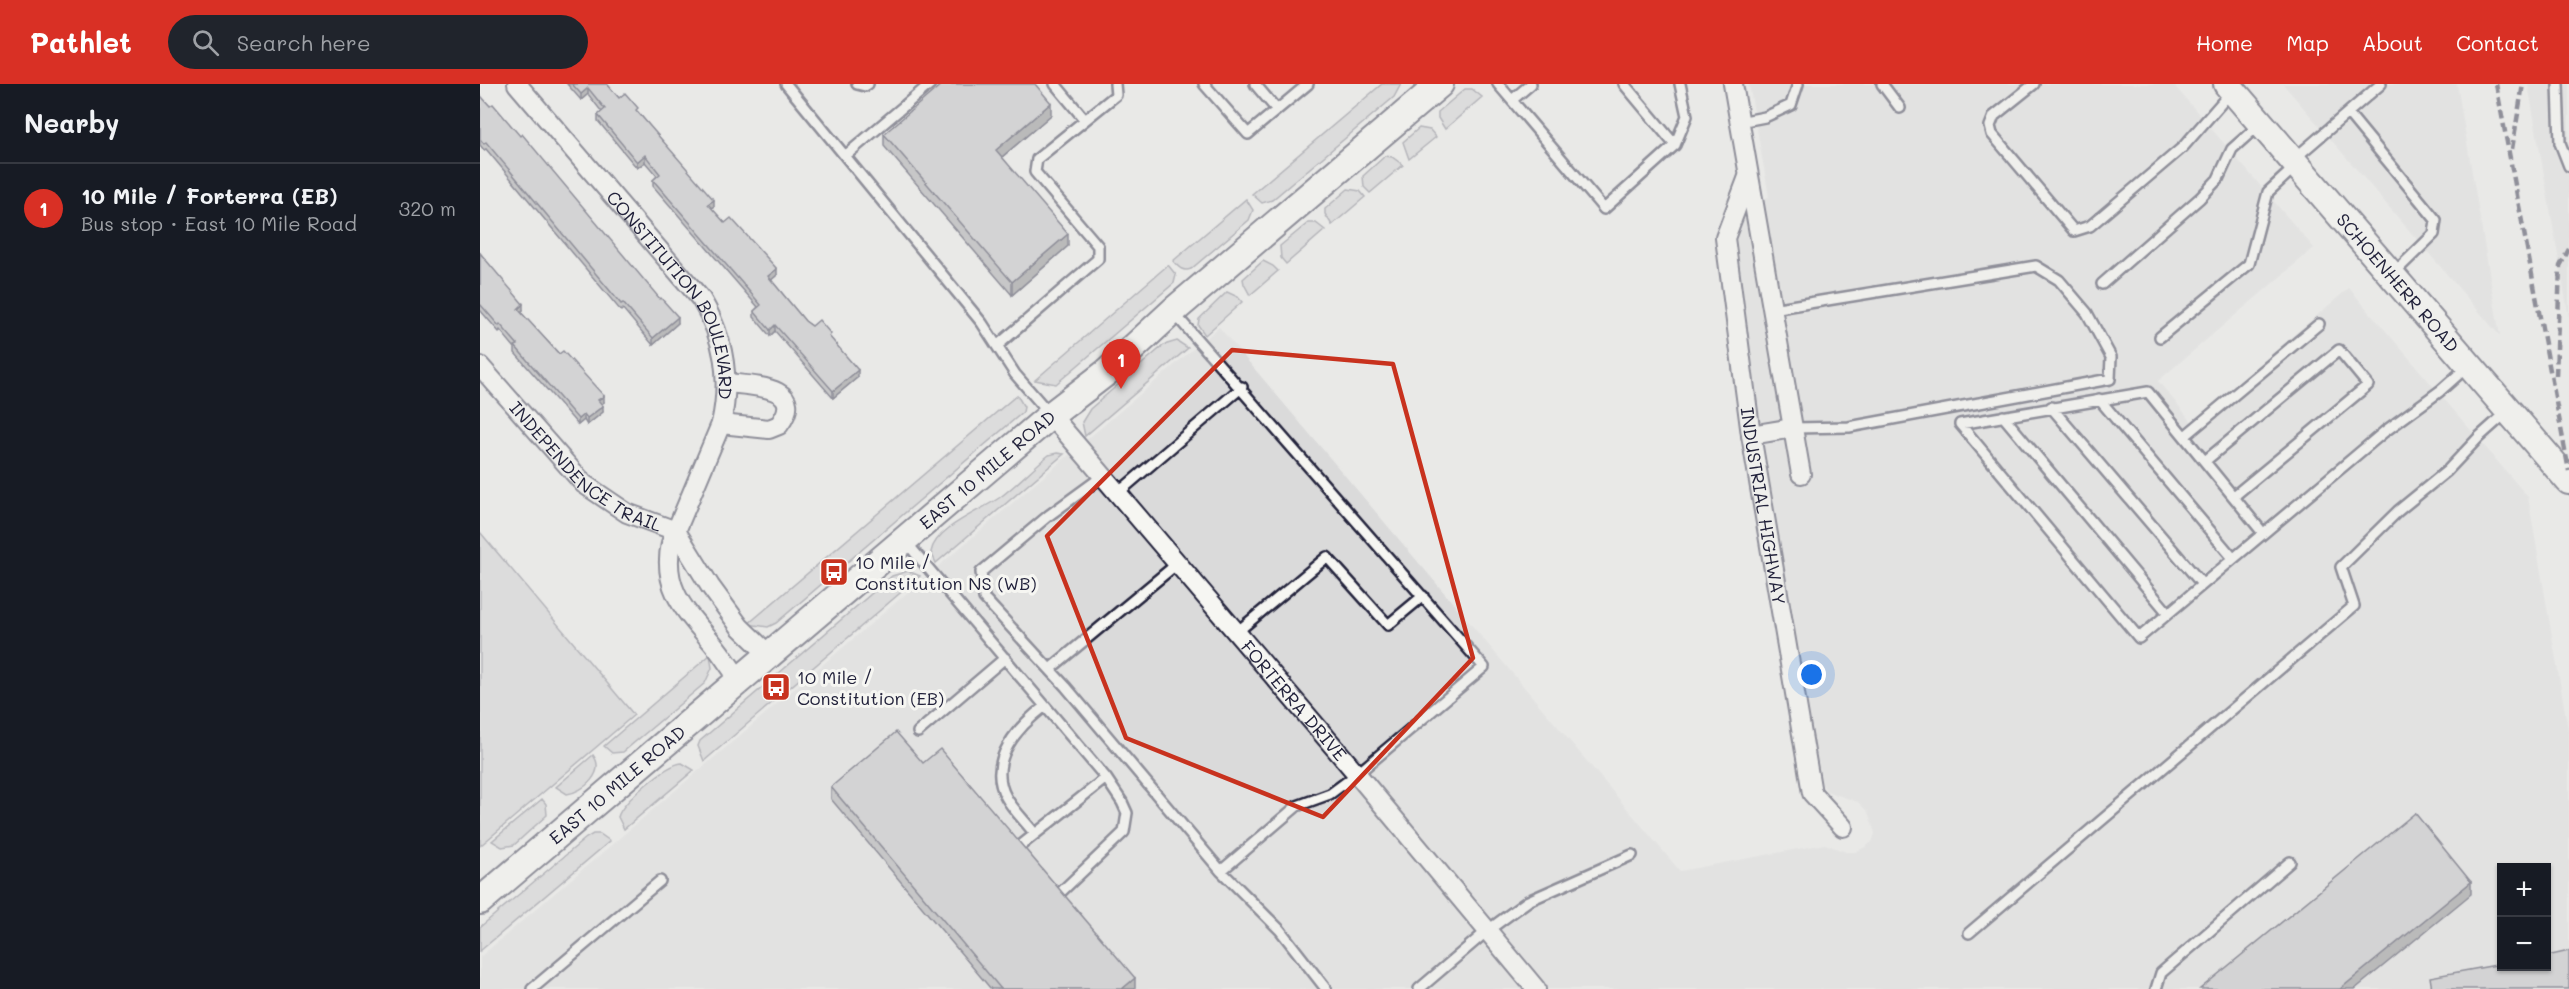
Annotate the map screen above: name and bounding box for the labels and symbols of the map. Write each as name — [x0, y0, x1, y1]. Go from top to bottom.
street label: CONSTITUTION BOULEVARD — [601, 185, 738, 400]
street label: SCHOENHERR ROAD — [2331, 208, 2465, 357]
pin: 1 — [1102, 340, 1140, 389]
street label: INDEPENDENCE TRAIL — [504, 396, 666, 537]
street label: EAST 10 MILE ROAD — [914, 404, 1060, 534]
street label: INDUSTRIAL HIGHWAY — [1735, 406, 1792, 607]
place label: 10 Mile / Constitution NS (WB) — [855, 550, 1037, 595]
bus stop icon: 10 Mile / Constitution NS (WB) — [818, 556, 850, 588]
street label: FORTERRA DRIVE — [1236, 635, 1352, 766]
your location — [1797, 660, 1826, 689]
place label: 10 Mile / Constitution (EB) — [797, 665, 944, 710]
bus stop icon: 10 Mile / Constitution (EB) — [760, 671, 792, 703]
street label: EAST 10 MILE ROAD — [544, 719, 690, 849]

